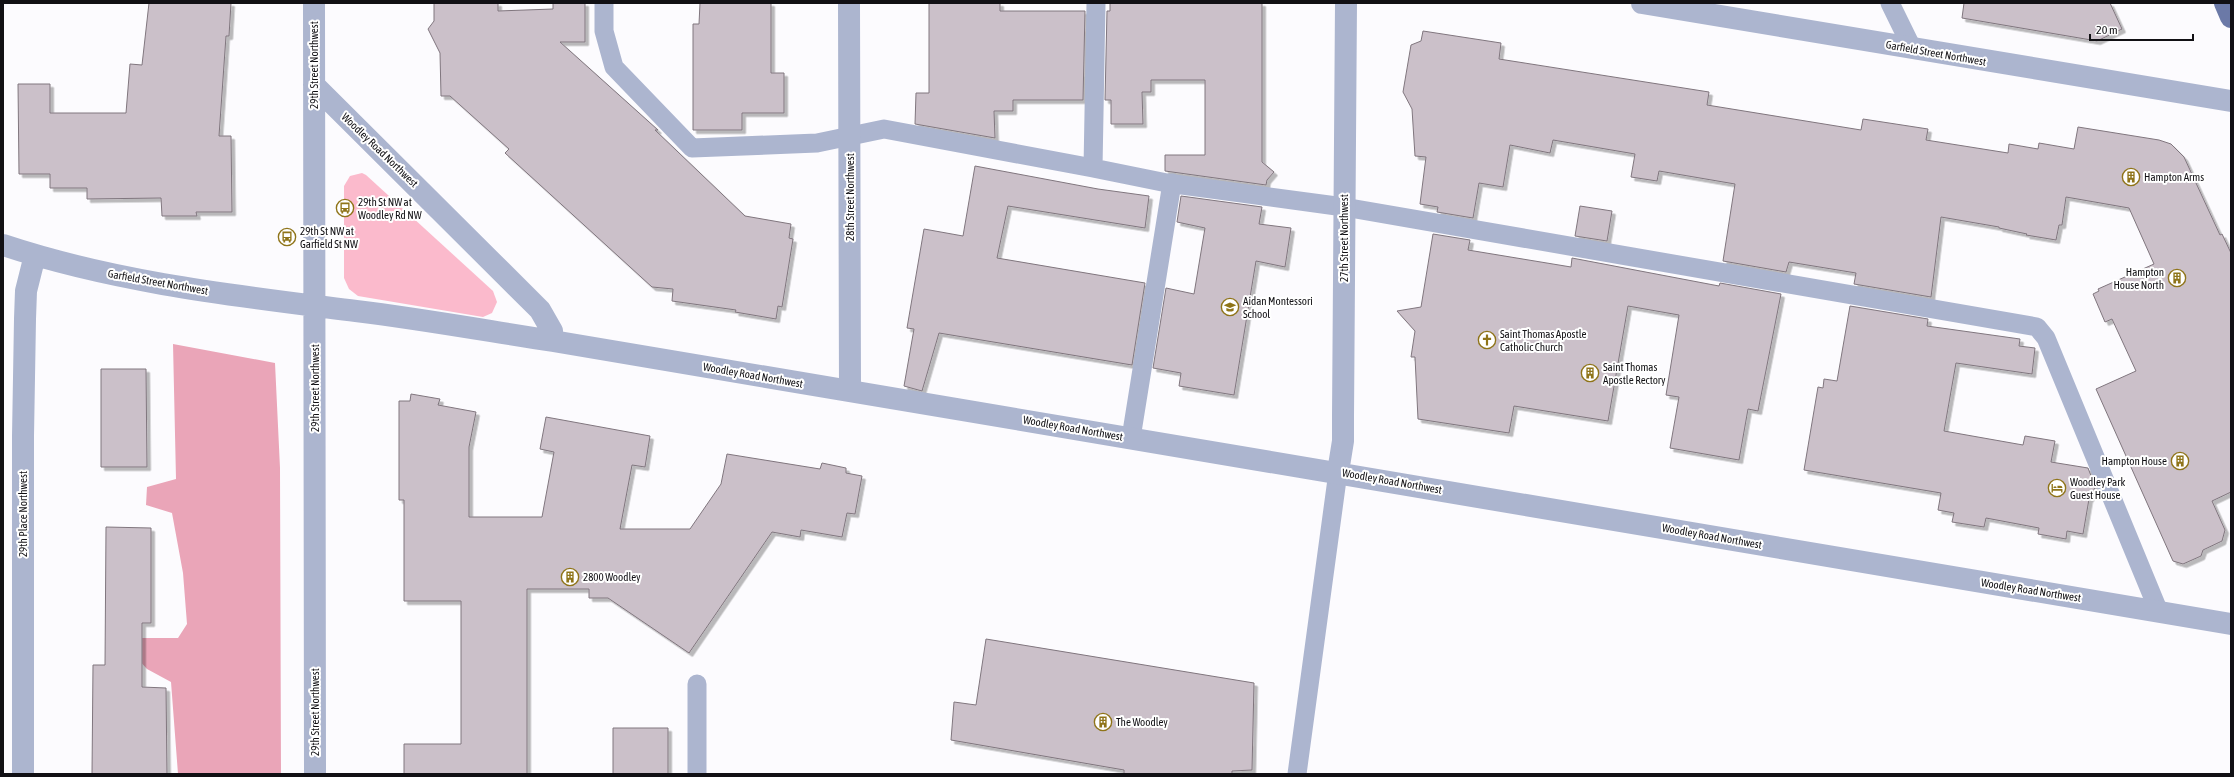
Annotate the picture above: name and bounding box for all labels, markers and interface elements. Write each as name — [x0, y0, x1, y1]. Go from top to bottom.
scale bar — [2090, 16, 2193, 42]
street label: 29th Street Northwest — [308, 21, 320, 109]
text: 20 m — [2096, 23, 2118, 37]
street label: Garfield Street Northwest — [1885, 38, 1987, 68]
street label: Woodley Road Northwest — [339, 111, 421, 189]
street label: 28th Street Northwest — [844, 153, 856, 241]
building icon: Hampton Arms — [2121, 167, 2141, 187]
place label: Hampton Arms — [2144, 171, 2204, 183]
street label: 27th Street Northwest — [1338, 194, 1350, 282]
place label: 29th St NW at Woodley Rd NW — [358, 196, 422, 221]
bus stop icon: 29th St NW at Woodley Rd NW — [335, 198, 355, 218]
place label: 29th St NW at Garfield St NW — [300, 225, 358, 250]
bus stop icon: 29th St NW at Garfield St NW — [277, 227, 297, 247]
place label: Hampton House North — [2113, 266, 2164, 291]
street label: Garfield Street Northwest — [107, 267, 209, 297]
building icon: Hampton House North — [2167, 268, 2187, 288]
place label: Aidan Montessori School — [1243, 295, 1313, 320]
school or university icon: Aidan Montessori School — [1220, 297, 1240, 317]
place label: Saint Thomas Apostle Catholic Church — [1500, 328, 1586, 353]
church icon: Saint Thomas Apostle Catholic Church — [1477, 330, 1497, 350]
street label: 29th Street Northwest — [309, 344, 321, 432]
street label: Woodley Road Northwest — [702, 360, 804, 390]
place label: Saint Thomas Apostle Rectory — [1603, 361, 1666, 386]
building icon: Saint Thomas Apostle Rectory — [1580, 363, 1600, 383]
street label: Woodley Road Northwest — [1022, 413, 1124, 443]
building icon: Hampton House — [2170, 451, 2190, 471]
place label: Hampton House — [2102, 455, 2167, 467]
street label: Woodley Road Northwest — [1341, 466, 1443, 496]
street label: 29th Place Northwest — [17, 471, 29, 557]
place label: Woodley Park Guest House — [2070, 476, 2125, 501]
hotel icon: Woodley Park Guest House — [2047, 478, 2067, 498]
street label: Woodley Road Northwest — [1661, 521, 1763, 551]
building icon: 2800 Woodley — [560, 567, 580, 587]
place label: 2800 Woodley — [583, 571, 641, 583]
street label: Woodley Road Northwest — [1980, 576, 2082, 604]
street label: 29th Street Northwest — [309, 668, 321, 756]
building icon: The Woodley — [1093, 712, 1113, 732]
place label: The Woodley — [1116, 716, 1168, 728]

